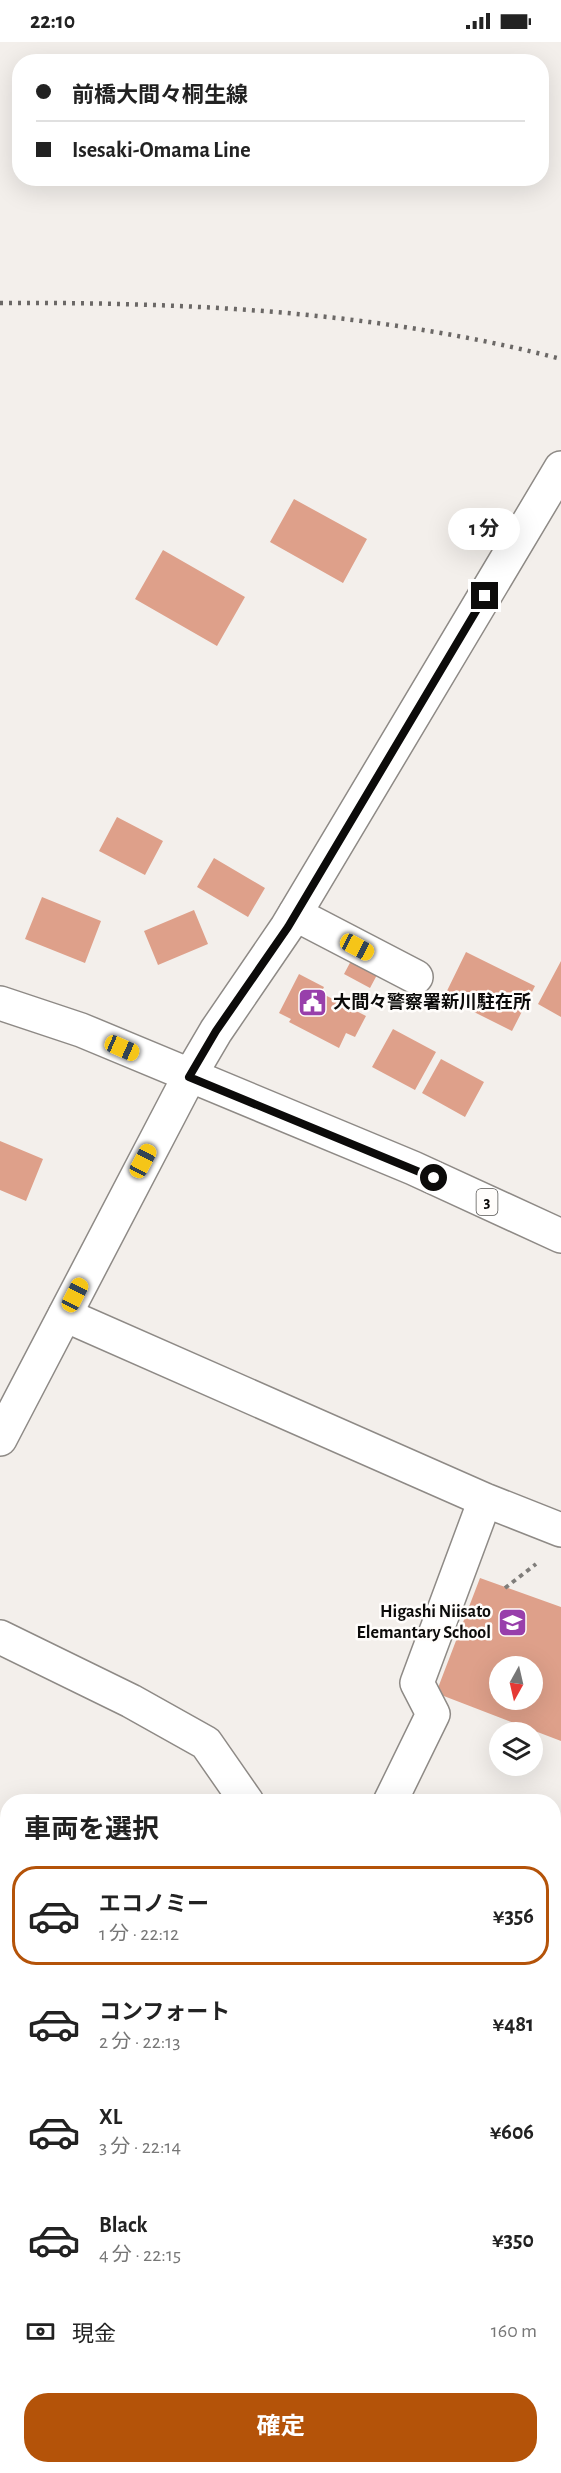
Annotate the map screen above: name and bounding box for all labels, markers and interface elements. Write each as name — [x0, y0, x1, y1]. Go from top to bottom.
text: 22:10 — [30, 10, 75, 32]
text: 前橋大間々桐生線 — [72, 84, 248, 106]
text: Isesaki-Omama Line — [72, 139, 251, 161]
callout: 1 分 — [449, 509, 521, 551]
text: 1 分 — [469, 519, 499, 539]
route end — [471, 582, 498, 609]
car — [337, 931, 377, 963]
public building icon: 大間々警察署新川駐在所 — [296, 987, 328, 1019]
place label: 大間々警察署新川駐在所 — [333, 992, 531, 1012]
car — [102, 1032, 142, 1064]
car — [127, 1141, 159, 1181]
route start — [420, 1164, 447, 1191]
road number: 3 — [476, 1189, 498, 1215]
car — [59, 1275, 91, 1315]
place label: Higashi Niisato Elemantary School — [356, 1603, 491, 1642]
school or university icon: Higashi Niisato Elemantary School — [496, 1606, 528, 1638]
north arrow — [489, 1656, 543, 1710]
map controls — [489, 1656, 543, 1776]
button: layers — [489, 1722, 543, 1776]
text: 車両を選択 — [24, 1816, 159, 1843]
icon: car — [27, 1889, 81, 1943]
text: エコノミー — [99, 1893, 209, 1915]
text: ¥356 — [493, 1905, 534, 1927]
text: 1 分 · 22:12 — [99, 1924, 179, 1944]
icon: car — [27, 1997, 81, 2051]
text: コンフォート — [99, 2001, 230, 2023]
text: ¥481 — [493, 2013, 534, 2035]
text: 2 分 · 22:13 — [99, 2032, 180, 2052]
icon: car — [27, 2105, 81, 2159]
text: XL — [99, 2106, 122, 2128]
text: ¥606 — [490, 2121, 534, 2143]
text: 3 分 · 22:14 — [99, 2137, 181, 2157]
icon: car — [27, 2213, 81, 2267]
text: Black — [99, 2214, 147, 2236]
text: ¥350 — [492, 2229, 534, 2251]
text: 4 分 · 22:15 — [99, 2245, 181, 2265]
icon: cash — [24, 2315, 57, 2348]
text: 160 m — [491, 2321, 537, 2341]
text: 現金 — [72, 2323, 116, 2345]
button: 確定 — [24, 2393, 537, 2462]

